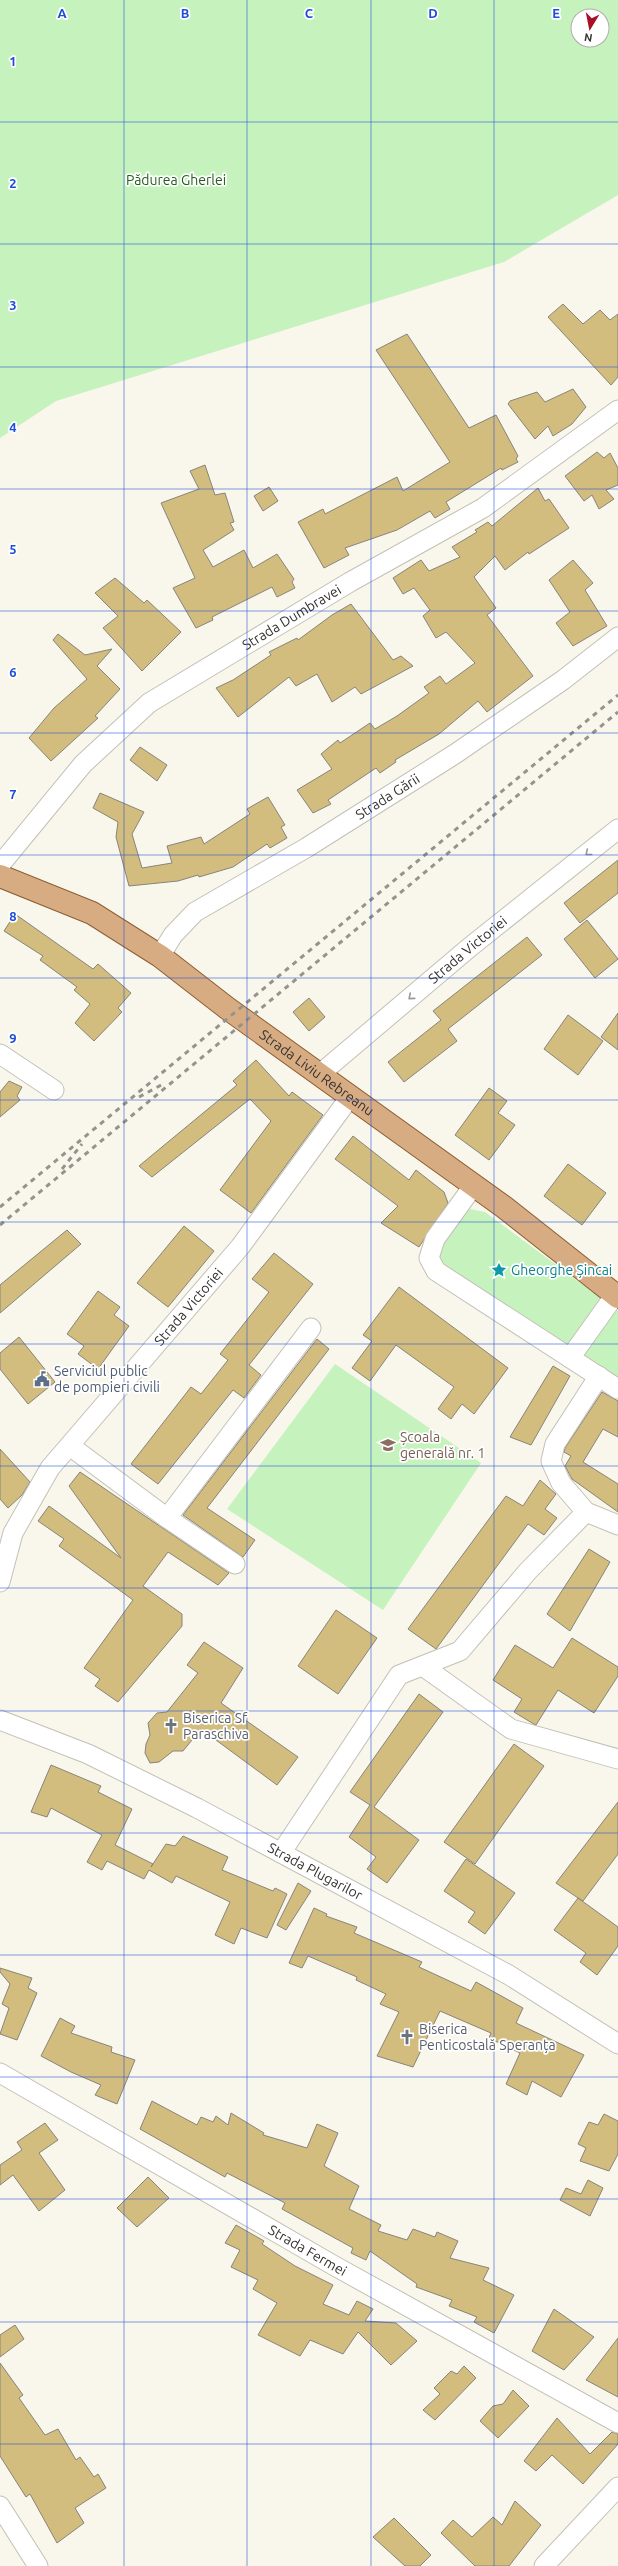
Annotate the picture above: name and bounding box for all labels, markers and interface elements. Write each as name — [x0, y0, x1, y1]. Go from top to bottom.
text: A — [57, 6, 67, 20]
text: B — [181, 6, 190, 20]
text: C — [305, 6, 314, 20]
text: D — [428, 6, 438, 20]
text: E — [552, 6, 560, 20]
north arrow — [570, 8, 610, 48]
text: N — [583, 31, 593, 44]
text: 1 — [9, 54, 17, 68]
park label: Pădurea Gherlei — [126, 172, 226, 188]
text: 2 — [9, 176, 17, 190]
text: 3 — [9, 298, 17, 312]
text: 4 — [9, 420, 17, 434]
text: 5 — [9, 542, 17, 556]
street label: Strada Dumbravei — [239, 581, 344, 653]
text: 6 — [9, 665, 17, 679]
street label: Strada Gării — [353, 770, 422, 823]
text: 7 — [9, 787, 17, 801]
one-way arrow — [585, 849, 592, 856]
text: 8 — [9, 909, 17, 923]
street label: Strada Victoriei — [425, 913, 510, 987]
one-way arrow — [408, 993, 416, 1000]
street label: Strada Liviu Rebreanu — [257, 1026, 377, 1119]
text: 9 — [9, 1031, 17, 1045]
place icon: Gheorghe Șincai — [490, 1261, 508, 1279]
place label: Gheorghe Șincai — [511, 1262, 612, 1278]
street label: Strada Victoriei — [151, 1265, 226, 1349]
place label: Serviciul public de pompieri civili — [54, 1363, 160, 1395]
public building icon: Serviciul public de pompieri civili — [33, 1370, 51, 1388]
place label: Școala generală nr. 1 — [400, 1429, 485, 1461]
school or university icon: Școala generală nr. 1 — [379, 1436, 397, 1454]
place label: Biserica Sf Paraschiva — [183, 1710, 249, 1742]
church icon: Biserica Sf Paraschiva — [162, 1717, 180, 1735]
street label: Strada Plugarilor — [265, 1839, 366, 1903]
place label: Biserica Penticostală Speranța — [419, 2021, 556, 2053]
church icon: Biserica Penticostală Speranța — [398, 2028, 416, 2046]
street label: Strada Fermei — [266, 2222, 349, 2279]

